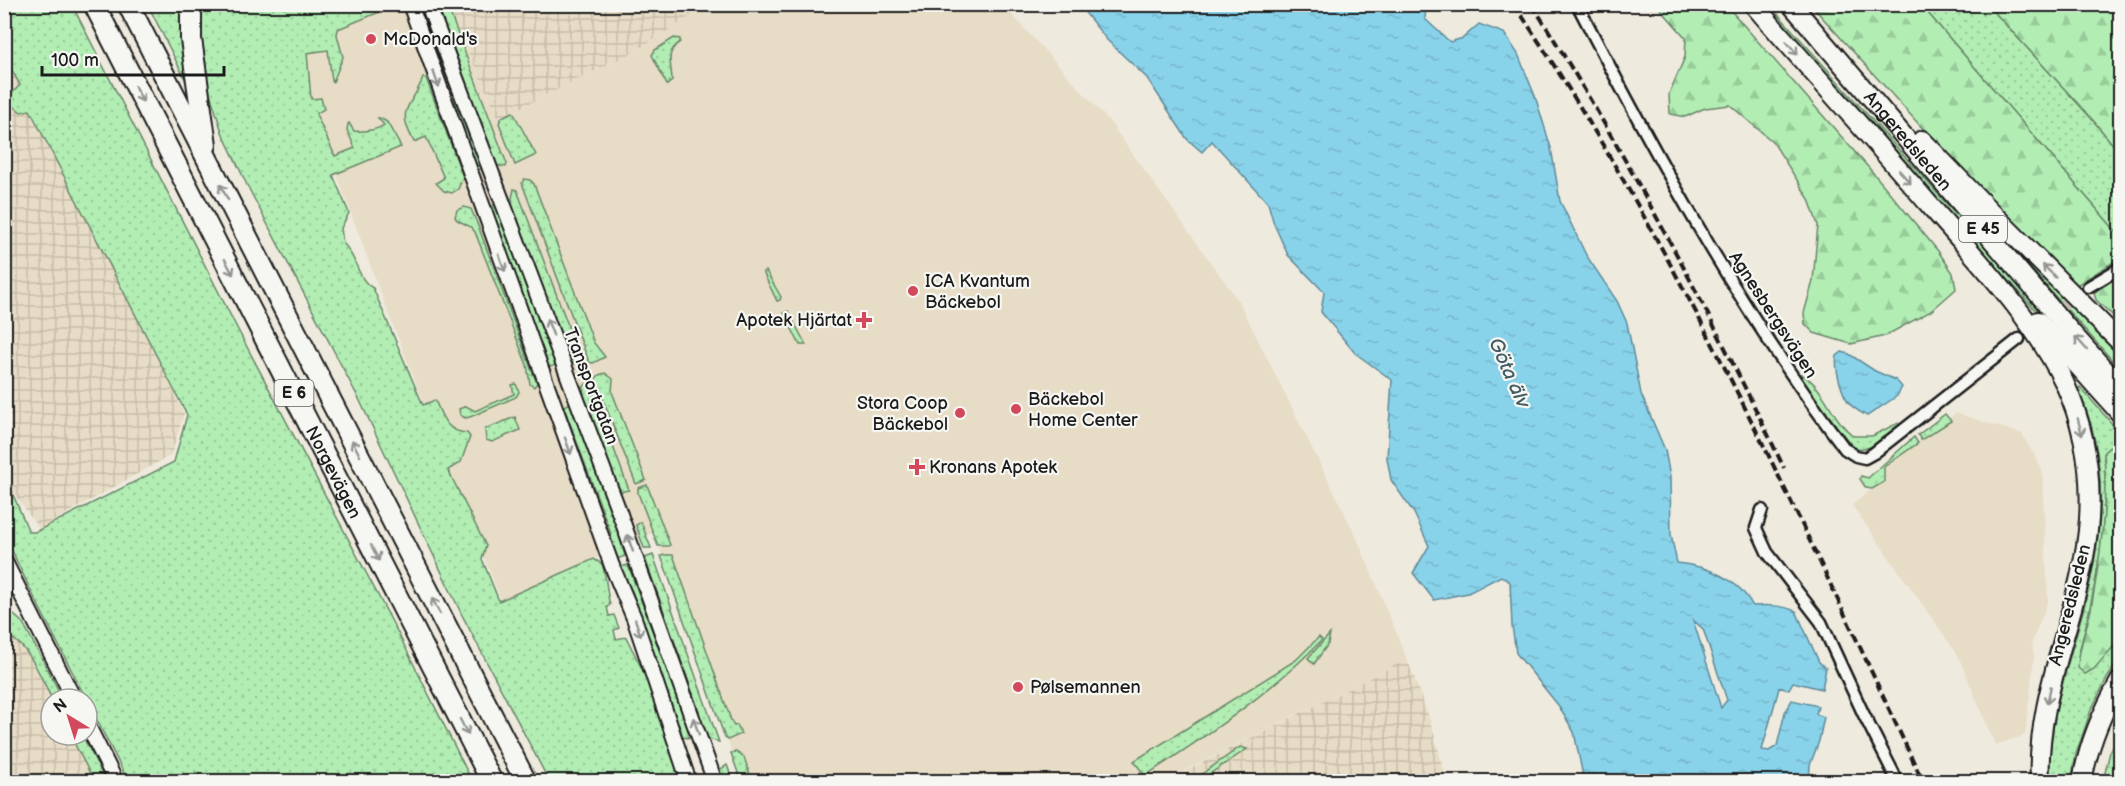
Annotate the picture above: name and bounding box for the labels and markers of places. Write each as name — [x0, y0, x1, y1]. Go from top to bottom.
place label: McDonald's — [383, 29, 478, 50]
marker: McDonald's — [364, 32, 378, 46]
place label: ICA Kvantum Bäckebol — [925, 271, 1030, 313]
marker: ICA Kvantum Bäckebol — [906, 284, 920, 298]
place label: Apotek Hjärtat — [736, 310, 852, 331]
marker: Apotek Hjärtat — [857, 313, 871, 327]
place label: Bäckebol Home Center — [1028, 389, 1138, 431]
place label: Stora Coop Bäckebol — [857, 393, 948, 435]
marker: Bäckebol Home Center — [1009, 402, 1023, 416]
marker: Stora Coop Bäckebol — [953, 406, 967, 420]
place label: Kronans Apotek — [929, 457, 1057, 478]
marker: Kronans Apotek — [910, 460, 924, 474]
place label: Pølsemannen — [1030, 677, 1141, 698]
marker: Pølsemannen — [1011, 680, 1025, 694]

